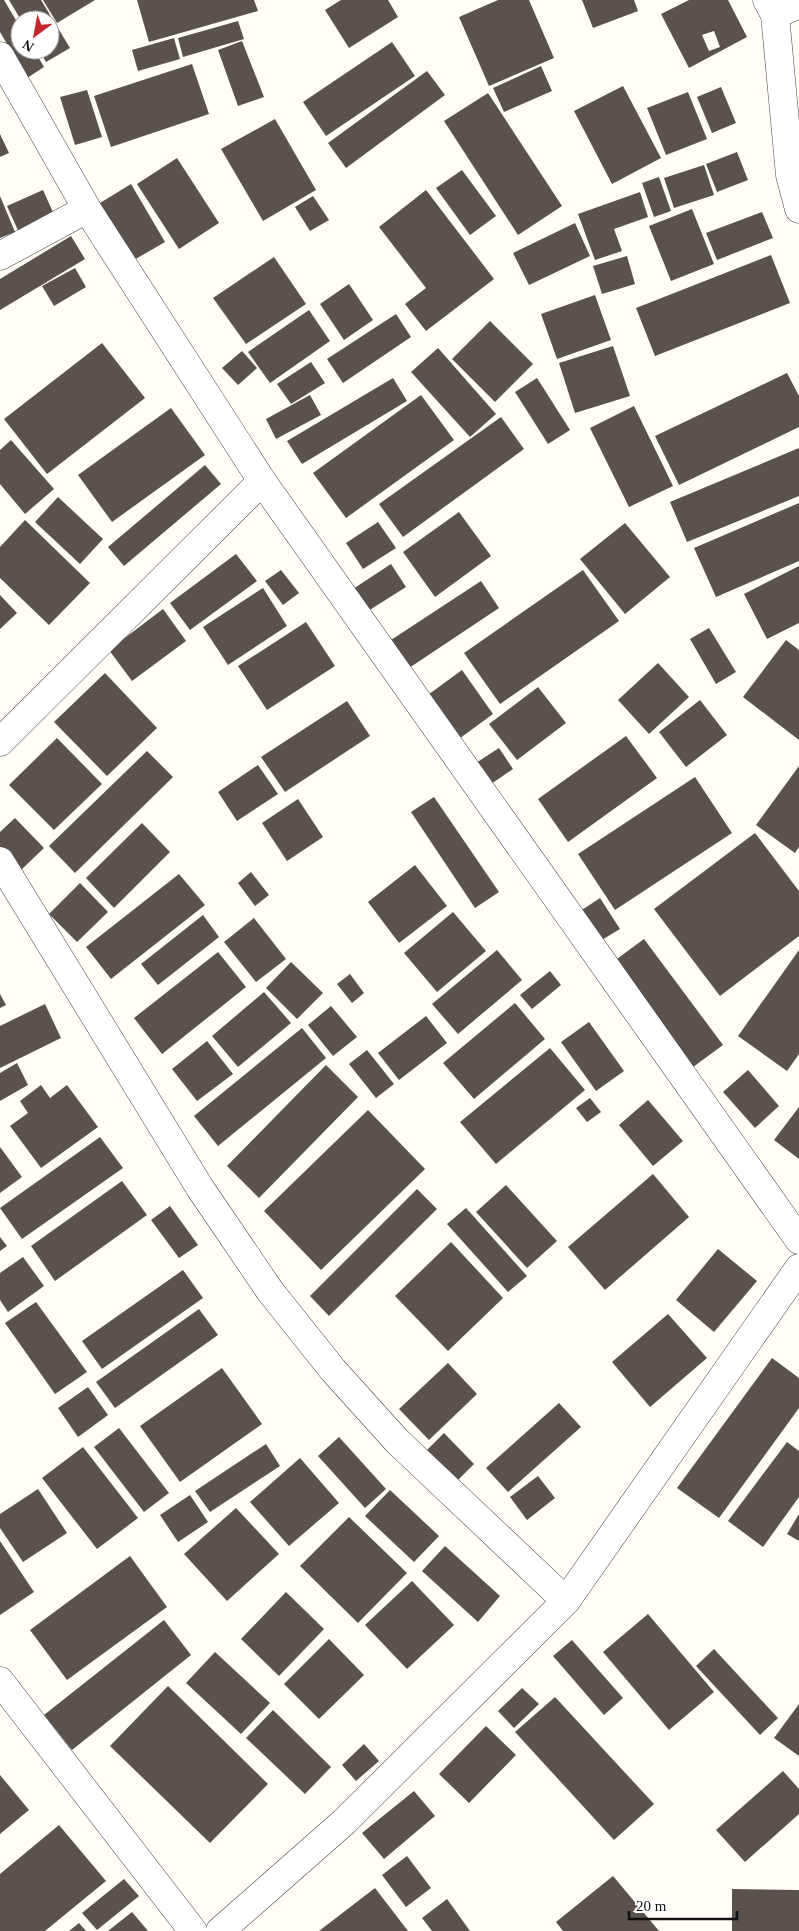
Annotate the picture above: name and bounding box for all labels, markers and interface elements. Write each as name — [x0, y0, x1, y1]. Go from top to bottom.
north arrow — [10, 10, 60, 60]
text: N — [20, 37, 37, 55]
scale bar — [629, 1888, 736, 1920]
text: 20 m — [636, 1898, 667, 1914]

